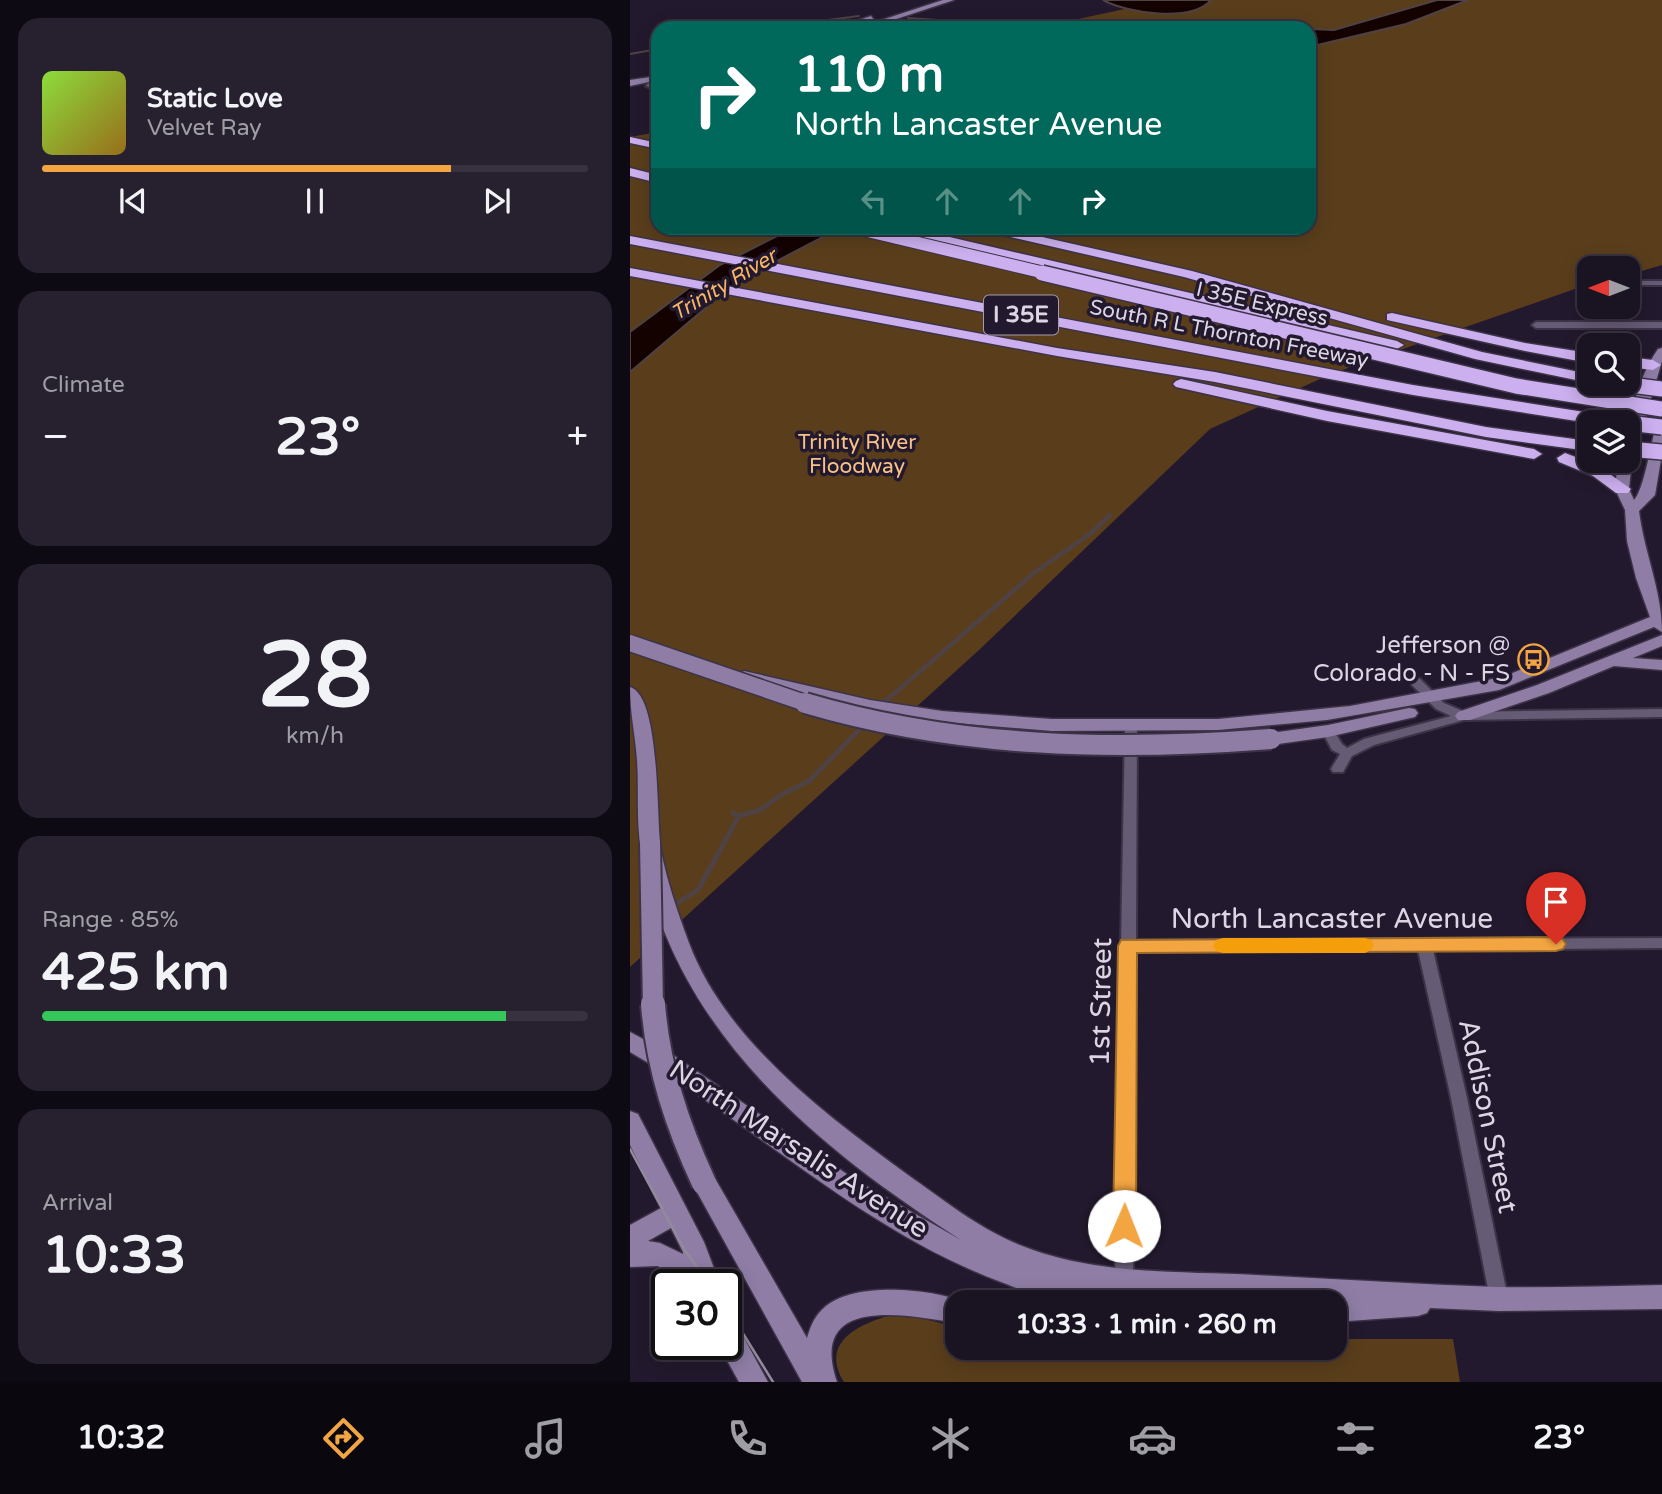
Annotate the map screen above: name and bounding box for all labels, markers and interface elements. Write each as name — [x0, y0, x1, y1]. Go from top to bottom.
text: 110 m — [794, 46, 944, 105]
icon: right — [679, 49, 770, 140]
text: Static Love — [147, 83, 283, 114]
text: North Lancaster Avenue — [794, 106, 1162, 144]
text: Velvet Ray — [147, 114, 262, 142]
icon: previous — [114, 182, 152, 220]
icon: pause — [296, 182, 334, 220]
icon: next — [478, 182, 516, 220]
icon: left — [855, 182, 893, 220]
icon: ahead — [928, 182, 966, 220]
icon: ahead — [1001, 182, 1039, 220]
icon: right — [1074, 182, 1112, 220]
water label: Trinity River — [667, 242, 784, 326]
north arrow — [1577, 256, 1640, 318]
map controls — [1577, 256, 1640, 473]
street label: I 35E Express — [1194, 277, 1330, 331]
street label: South R L Thornton Freeway — [1088, 295, 1370, 373]
road number: I 35E — [984, 296, 1058, 334]
button: search — [1577, 333, 1640, 396]
text: Climate — [42, 371, 125, 399]
text: 23° — [275, 406, 360, 469]
button: layers — [1577, 410, 1640, 473]
text: − — [42, 414, 69, 460]
text: + — [567, 414, 588, 460]
park label: Trinity River Floodway — [798, 430, 916, 479]
text: 28 — [258, 621, 372, 731]
place label: Jefferson @ Colorado - N - FS — [1313, 631, 1510, 688]
bus stop icon: Jefferson @ Colorado - N - FS — [1516, 642, 1550, 676]
text: km/h — [286, 722, 344, 750]
pin — [1526, 872, 1586, 944]
icon: arrive — [1537, 883, 1575, 921]
street label: North Lancaster Avenue — [1171, 902, 1493, 936]
text: Range · 85% — [42, 906, 178, 934]
street label: 1st Street — [1083, 937, 1119, 1067]
text: 425 km — [42, 941, 230, 1004]
street label: Addison Street — [1451, 1016, 1525, 1217]
street label: North Marsalis Avenue — [663, 1052, 935, 1246]
text: Arrival — [42, 1189, 113, 1217]
position arrow — [1087, 1189, 1161, 1263]
text: 10:33 — [42, 1224, 186, 1287]
speed limit sign: 30 — [651, 1269, 742, 1360]
text: 10:33 · 1 min · 260 m — [1015, 1309, 1277, 1340]
icon: directions — [319, 1414, 368, 1463]
icon: music — [521, 1414, 570, 1463]
icon: phone — [723, 1414, 772, 1463]
icon: climate — [926, 1414, 975, 1463]
icon: car — [1128, 1414, 1177, 1463]
icon: filters — [1331, 1414, 1380, 1463]
text: 10:32 — [77, 1419, 165, 1457]
text: 23° — [1533, 1419, 1585, 1457]

